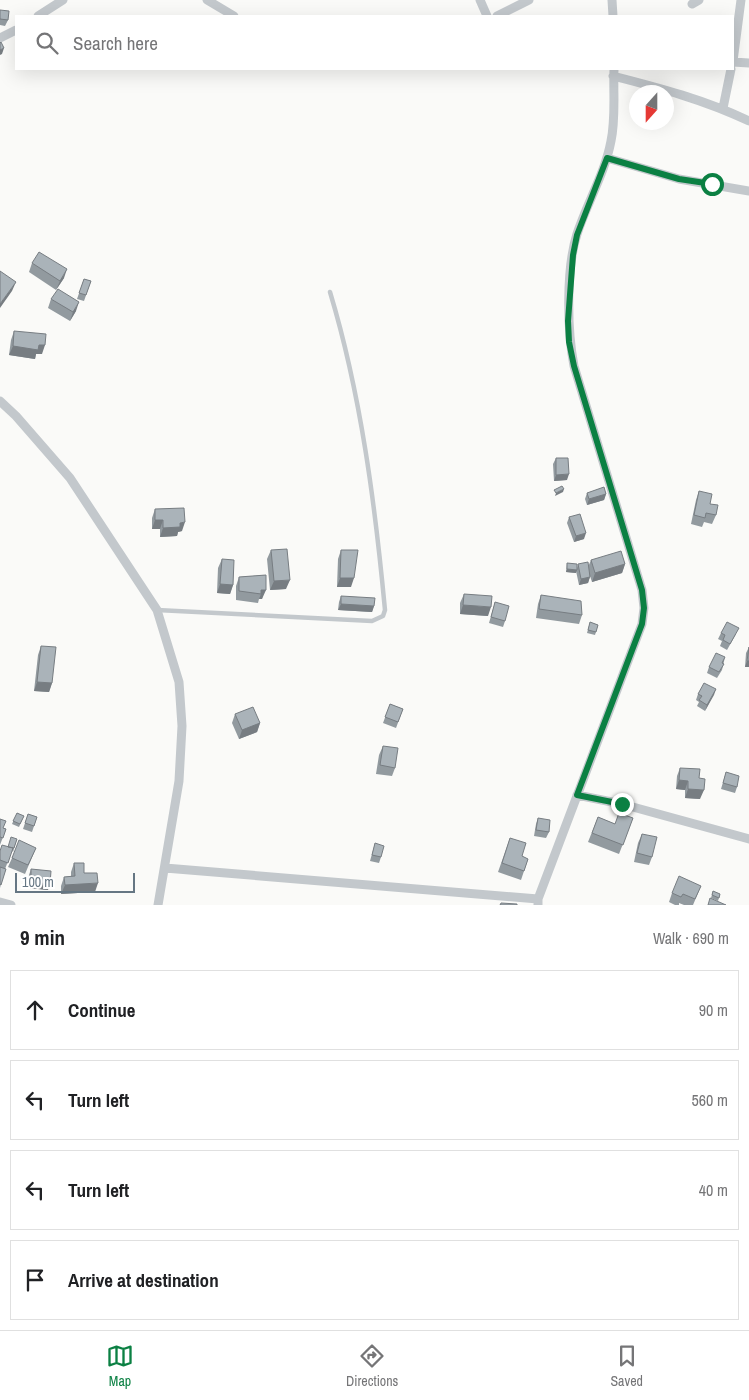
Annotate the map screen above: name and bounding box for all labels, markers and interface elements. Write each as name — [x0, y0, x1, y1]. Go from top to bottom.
search box — [15, 15, 734, 70]
icon: search — [33, 29, 61, 57]
text: Search here — [73, 30, 158, 56]
north arrow — [629, 85, 674, 130]
route start — [701, 173, 724, 196]
route end — [611, 793, 634, 816]
scale bar — [15, 870, 135, 893]
text: 100 m — [22, 873, 54, 891]
text: 9 min — [20, 923, 65, 952]
text: Walk · 690 m — [653, 927, 729, 949]
icon: ahead — [21, 996, 49, 1024]
text: Continue — [68, 997, 136, 1023]
text: 90 m — [699, 999, 728, 1021]
icon: left — [21, 1086, 49, 1114]
text: Turn left — [68, 1087, 129, 1113]
text: 560 m — [692, 1089, 728, 1111]
icon: left — [21, 1176, 49, 1204]
text: Turn left — [68, 1177, 129, 1203]
text: 40 m — [699, 1179, 728, 1201]
icon: arrive — [21, 1266, 49, 1294]
text: Arrive at destination — [68, 1267, 219, 1293]
tab: Map — [106, 1342, 134, 1390]
tab: Directions — [346, 1342, 398, 1390]
tab: Saved — [610, 1342, 643, 1390]

